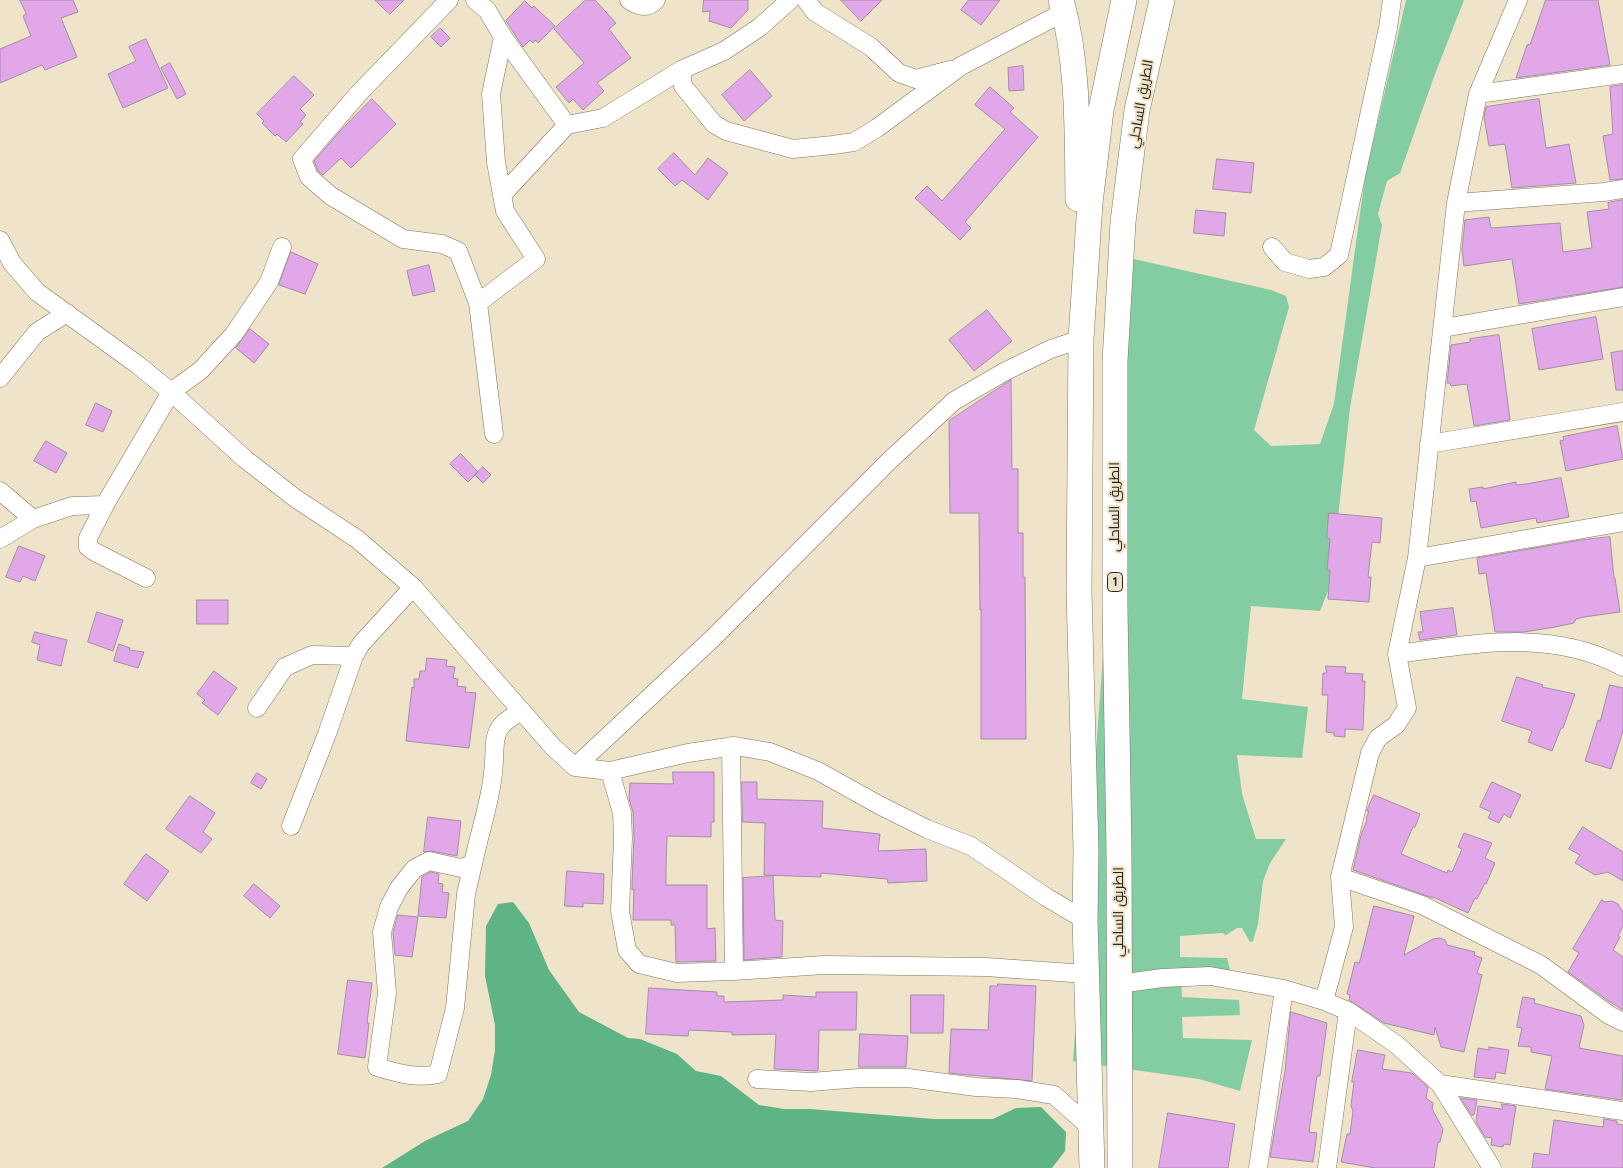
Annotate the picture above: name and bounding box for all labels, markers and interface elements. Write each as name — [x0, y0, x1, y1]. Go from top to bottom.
street label: الطريق الساحلي — [1125, 58, 1157, 150]
street label: الطريق الساحلي — [1107, 462, 1123, 552]
road number: 1 — [1108, 572, 1122, 592]
street label: الطريق الساحلي — [1111, 867, 1127, 957]

